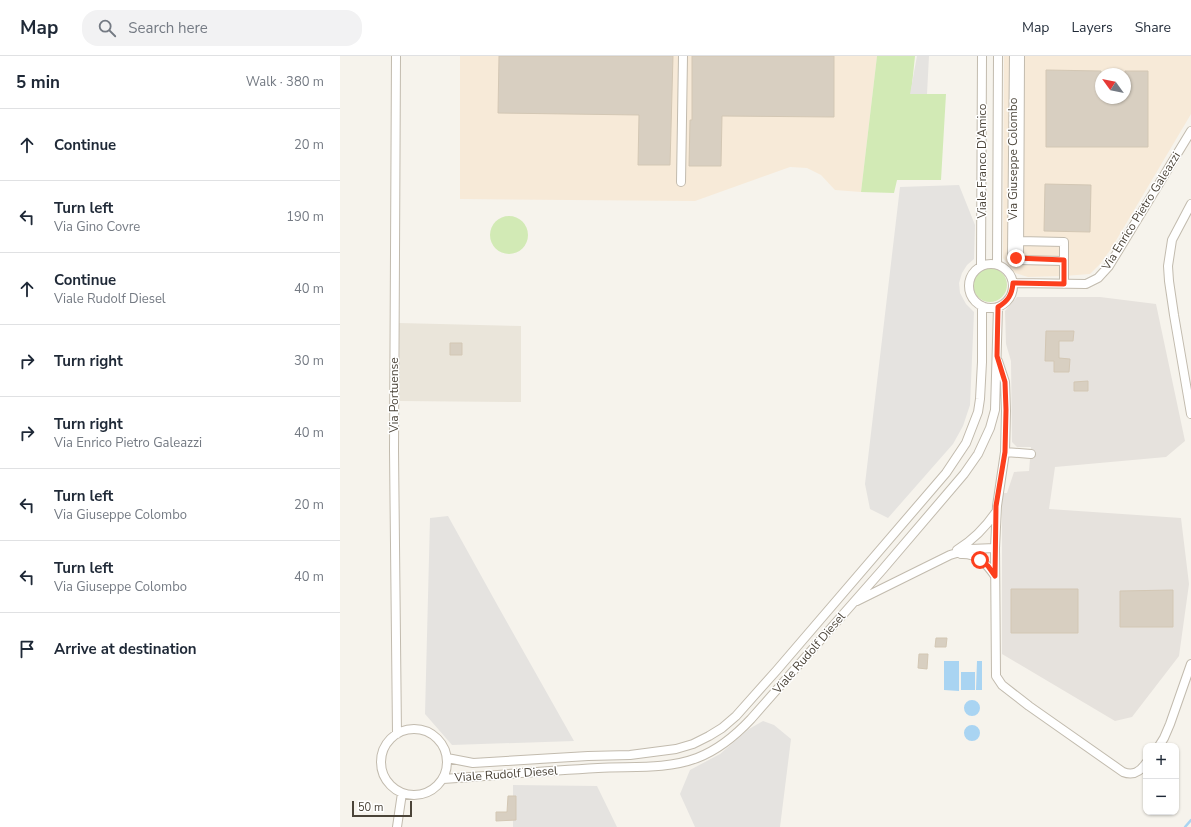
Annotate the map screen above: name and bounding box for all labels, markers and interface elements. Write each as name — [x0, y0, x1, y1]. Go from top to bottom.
search box — [82, 10, 362, 46]
text: Map — [20, 15, 58, 41]
icon: search — [96, 17, 118, 39]
text: Search here — [128, 18, 208, 38]
text: Map — [1022, 18, 1049, 37]
text: Layers — [1071, 18, 1113, 37]
text: Share — [1135, 18, 1171, 37]
north arrow — [1095, 68, 1131, 104]
text: 5 min — [16, 71, 60, 94]
text: Walk · 380 m — [246, 73, 324, 91]
street label: Via Giuseppe Colombo — [1005, 97, 1021, 221]
street label: Viale Franco D'Amico — [974, 103, 990, 219]
icon: ahead — [16, 134, 38, 156]
text: Continue — [54, 135, 116, 155]
text: 20 m — [294, 136, 324, 154]
street label: Via Enrico Pietro Galeazzi — [1097, 149, 1184, 274]
text: Turn left — [54, 198, 113, 218]
icon: left — [16, 206, 38, 228]
text: 190 m — [286, 208, 324, 226]
text: Via Gino Covre — [54, 218, 140, 236]
route end — [1007, 249, 1025, 267]
text: Continue — [54, 270, 116, 290]
icon: ahead — [16, 278, 38, 300]
text: 40 m — [294, 280, 324, 298]
text: Viale Rudolf Diesel — [54, 290, 166, 308]
icon: right — [16, 350, 38, 372]
text: Turn right — [54, 351, 123, 371]
text: 30 m — [294, 352, 324, 370]
street label: Via Portuense — [386, 357, 402, 434]
text: Turn right — [54, 414, 123, 434]
icon: right — [16, 422, 38, 444]
text: 40 m — [294, 424, 324, 442]
text: Via Enrico Pietro Galeazzi — [54, 434, 202, 452]
text: Turn left — [54, 486, 113, 506]
icon: left — [16, 494, 38, 516]
text: 20 m — [294, 496, 324, 514]
text: Via Giuseppe Colombo — [54, 506, 187, 524]
route start — [971, 551, 989, 569]
text: Turn left — [54, 558, 113, 578]
icon: left — [16, 566, 38, 588]
text: 40 m — [294, 568, 324, 586]
text: Via Giuseppe Colombo — [54, 578, 187, 596]
street label: Viale Rudolf Diesel — [768, 608, 849, 698]
icon: arrive — [16, 638, 38, 660]
text: Arrive at destination — [54, 639, 197, 659]
map controls — [1143, 743, 1179, 815]
button: + — [1143, 743, 1179, 779]
street label: Viale Rudolf Diesel — [453, 762, 558, 786]
button: − — [1143, 779, 1179, 815]
scale bar — [352, 799, 412, 818]
text: 50 m — [358, 800, 383, 815]

